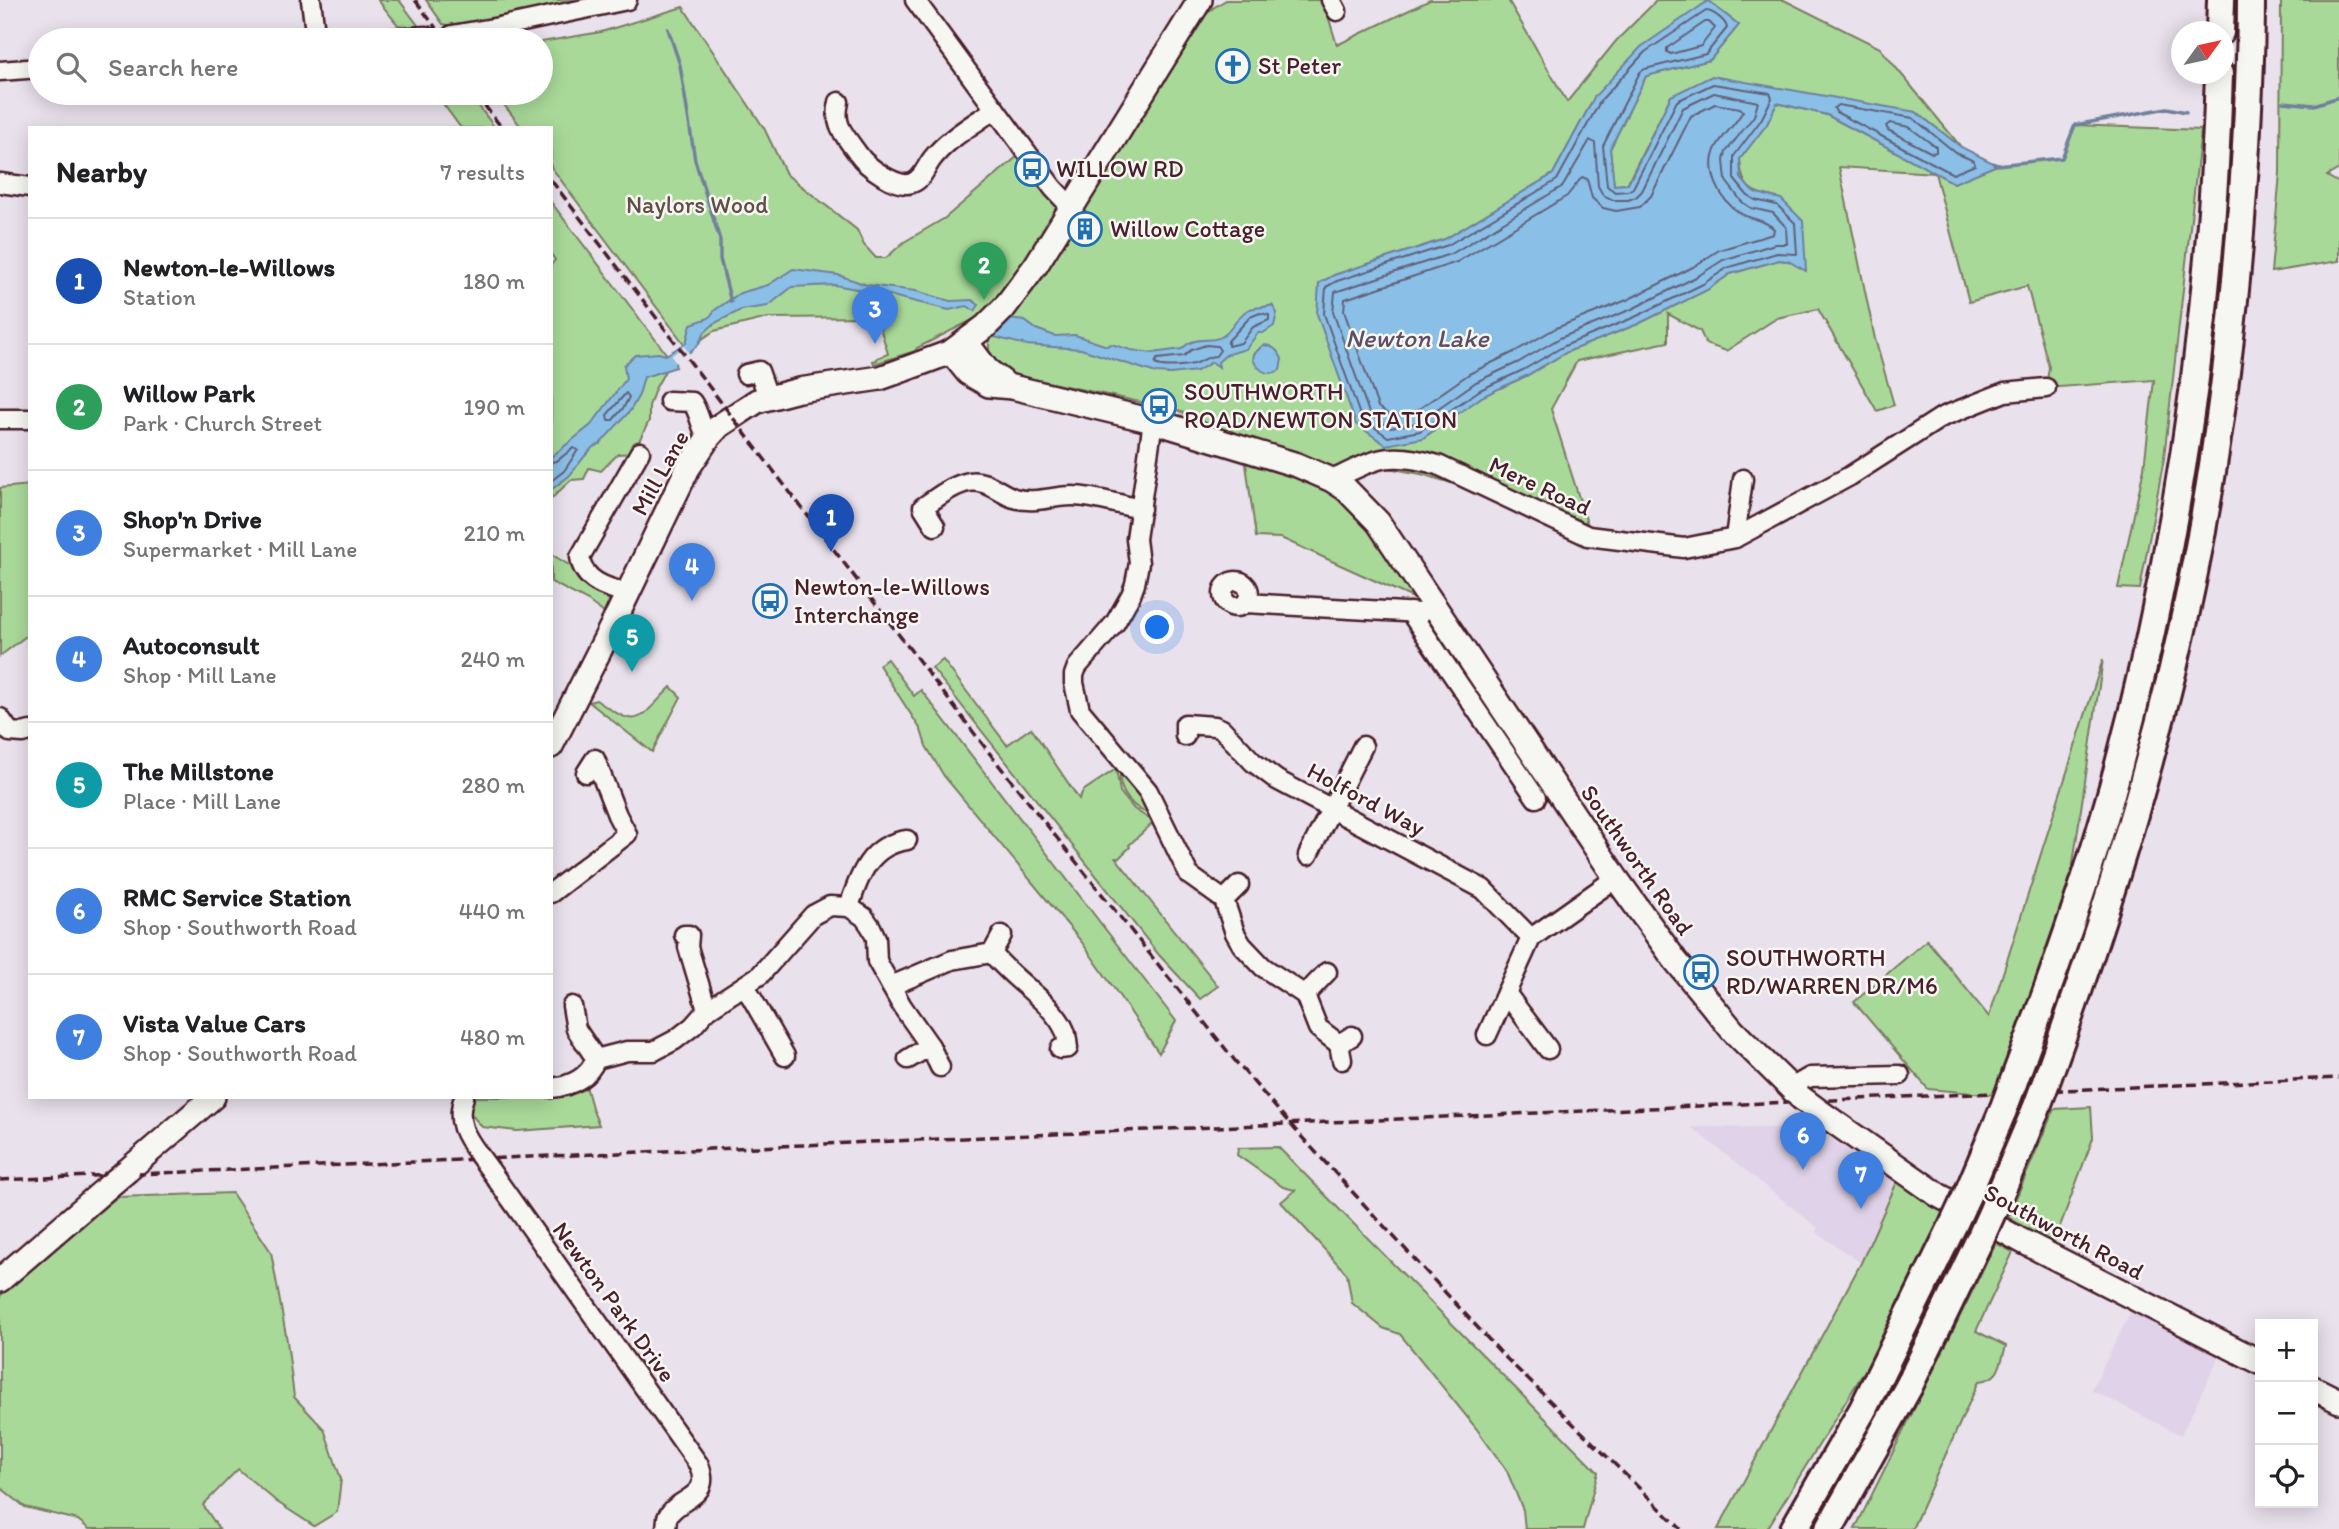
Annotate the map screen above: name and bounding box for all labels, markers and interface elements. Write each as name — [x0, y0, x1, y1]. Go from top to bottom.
north arrow — [2171, 21, 2234, 84]
search box — [28, 28, 553, 105]
church icon: St Peter — [1214, 47, 1252, 85]
icon: search — [52, 48, 90, 86]
text: Search here — [108, 51, 238, 83]
place label: St Peter — [1258, 51, 1341, 80]
bus stop icon: WILLOW RD — [1013, 150, 1051, 188]
text: Nearby — [56, 153, 147, 190]
place label: WILLOW RD — [1056, 154, 1184, 183]
text: 7 results — [440, 158, 525, 186]
park label: Naylors Wood — [626, 190, 768, 219]
building icon: Willow Cottage — [1066, 210, 1104, 248]
place label: Willow Cottage — [1110, 214, 1265, 243]
pin: 2 — [961, 242, 1007, 300]
text: Newton-le-Willows — [123, 251, 335, 283]
text: 1 — [74, 267, 84, 295]
text: 180 m — [463, 267, 525, 295]
text: Station — [123, 283, 196, 311]
pin: 3 — [852, 286, 898, 344]
water label: Newton Lake — [1345, 322, 1490, 354]
text: Willow Park — [123, 377, 255, 409]
place label: SOUTHWORTH ROAD/NEWTON STATION — [1184, 377, 1457, 434]
bus stop icon: SOUTHWORTH ROAD/NEWTON STATION — [1140, 387, 1178, 425]
text: 2 — [73, 393, 85, 421]
text: 190 m — [464, 393, 525, 421]
text: Park · Church Street — [123, 409, 322, 437]
street label: Mill Lane — [624, 425, 695, 521]
street label: Mere Road — [1485, 449, 1596, 522]
pin: 1 — [808, 494, 854, 552]
text: Shop'n Drive — [123, 503, 262, 535]
text: 3 — [73, 519, 85, 547]
text: 210 m — [464, 519, 525, 547]
text: Supermarket · Mill Lane — [123, 535, 357, 563]
pin: 4 — [669, 543, 715, 601]
place label: Newton-le-Willows Interchange — [794, 572, 990, 629]
bus stop icon: Newton-le-Willows Interchange — [751, 582, 789, 620]
your location — [1140, 610, 1174, 644]
pin: 5 — [609, 614, 655, 672]
text: Autoconsult — [123, 629, 260, 661]
text: 4 — [72, 645, 86, 673]
text: 240 m — [460, 645, 525, 673]
text: Shop · Mill Lane — [123, 661, 277, 689]
text: The Millstone — [123, 755, 274, 787]
street label: Holford Way — [1302, 755, 1430, 842]
text: 5 — [73, 771, 85, 799]
text: 280 m — [462, 771, 525, 799]
street label: Southworth Road — [1575, 779, 1700, 941]
text: Place · Mill Lane — [123, 787, 281, 815]
text: RMC Service Station — [123, 881, 351, 913]
text: 6 — [73, 897, 85, 925]
text: 440 m — [459, 897, 525, 925]
text: Shop · Southworth Road — [123, 913, 357, 941]
place label: SOUTHWORTH RD/WARREN DR/M6 — [1726, 943, 1938, 1000]
bus stop icon: SOUTHWORTH RD/WARREN DR/M6 — [1682, 953, 1720, 991]
text: Vista Value Cars — [123, 1007, 306, 1039]
text: 7 — [73, 1023, 85, 1051]
text: 480 m — [460, 1023, 525, 1051]
text: Shop · Southworth Road — [123, 1039, 357, 1067]
pin: 6 — [1780, 1112, 1826, 1170]
pin: 7 — [1838, 1151, 1884, 1209]
street label: Southworth Road — [1979, 1177, 2149, 1286]
street label: Newton Park Drive — [547, 1216, 682, 1387]
map controls — [2255, 1319, 2318, 1508]
button: + — [2255, 1319, 2318, 1382]
button: − — [2255, 1382, 2318, 1445]
button: locate — [2255, 1445, 2318, 1508]

